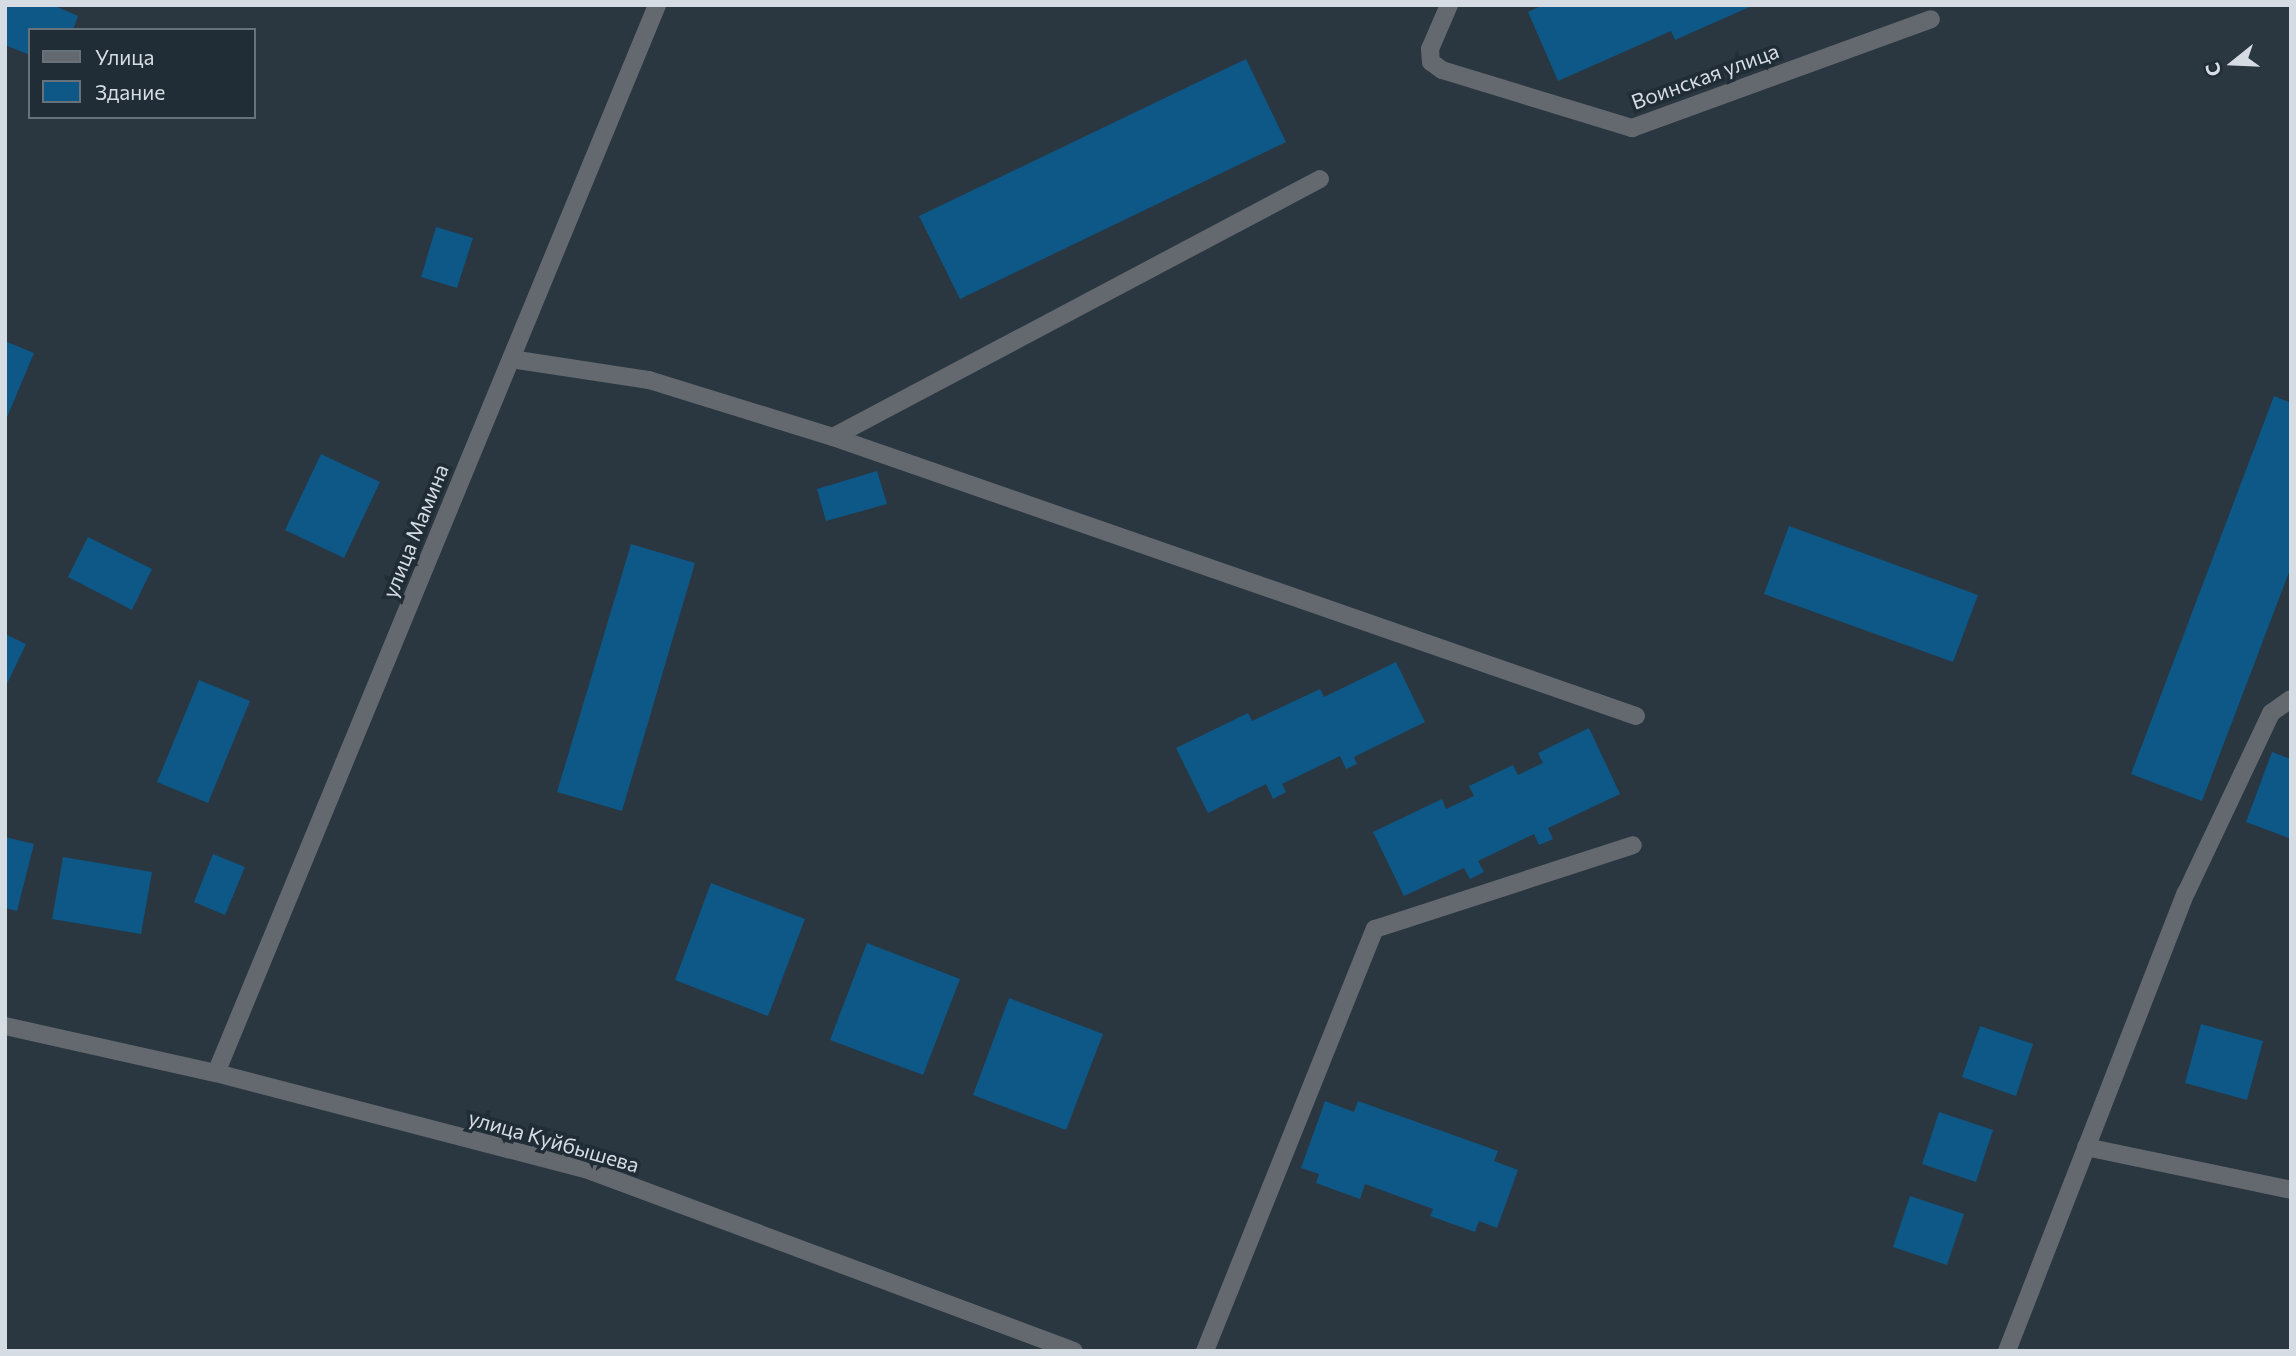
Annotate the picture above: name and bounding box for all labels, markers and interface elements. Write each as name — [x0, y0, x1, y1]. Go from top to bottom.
legend — [28, 28, 256, 119]
north arrow — [2198, 28, 2268, 98]
street label: Воинская улица — [1628, 38, 1782, 114]
text: Улица — [95, 44, 154, 69]
text: С — [2200, 60, 2225, 79]
text: Здание — [95, 79, 165, 104]
street label: улица Мамина — [377, 460, 453, 602]
street label: улица Куйбышева — [466, 1105, 642, 1177]

